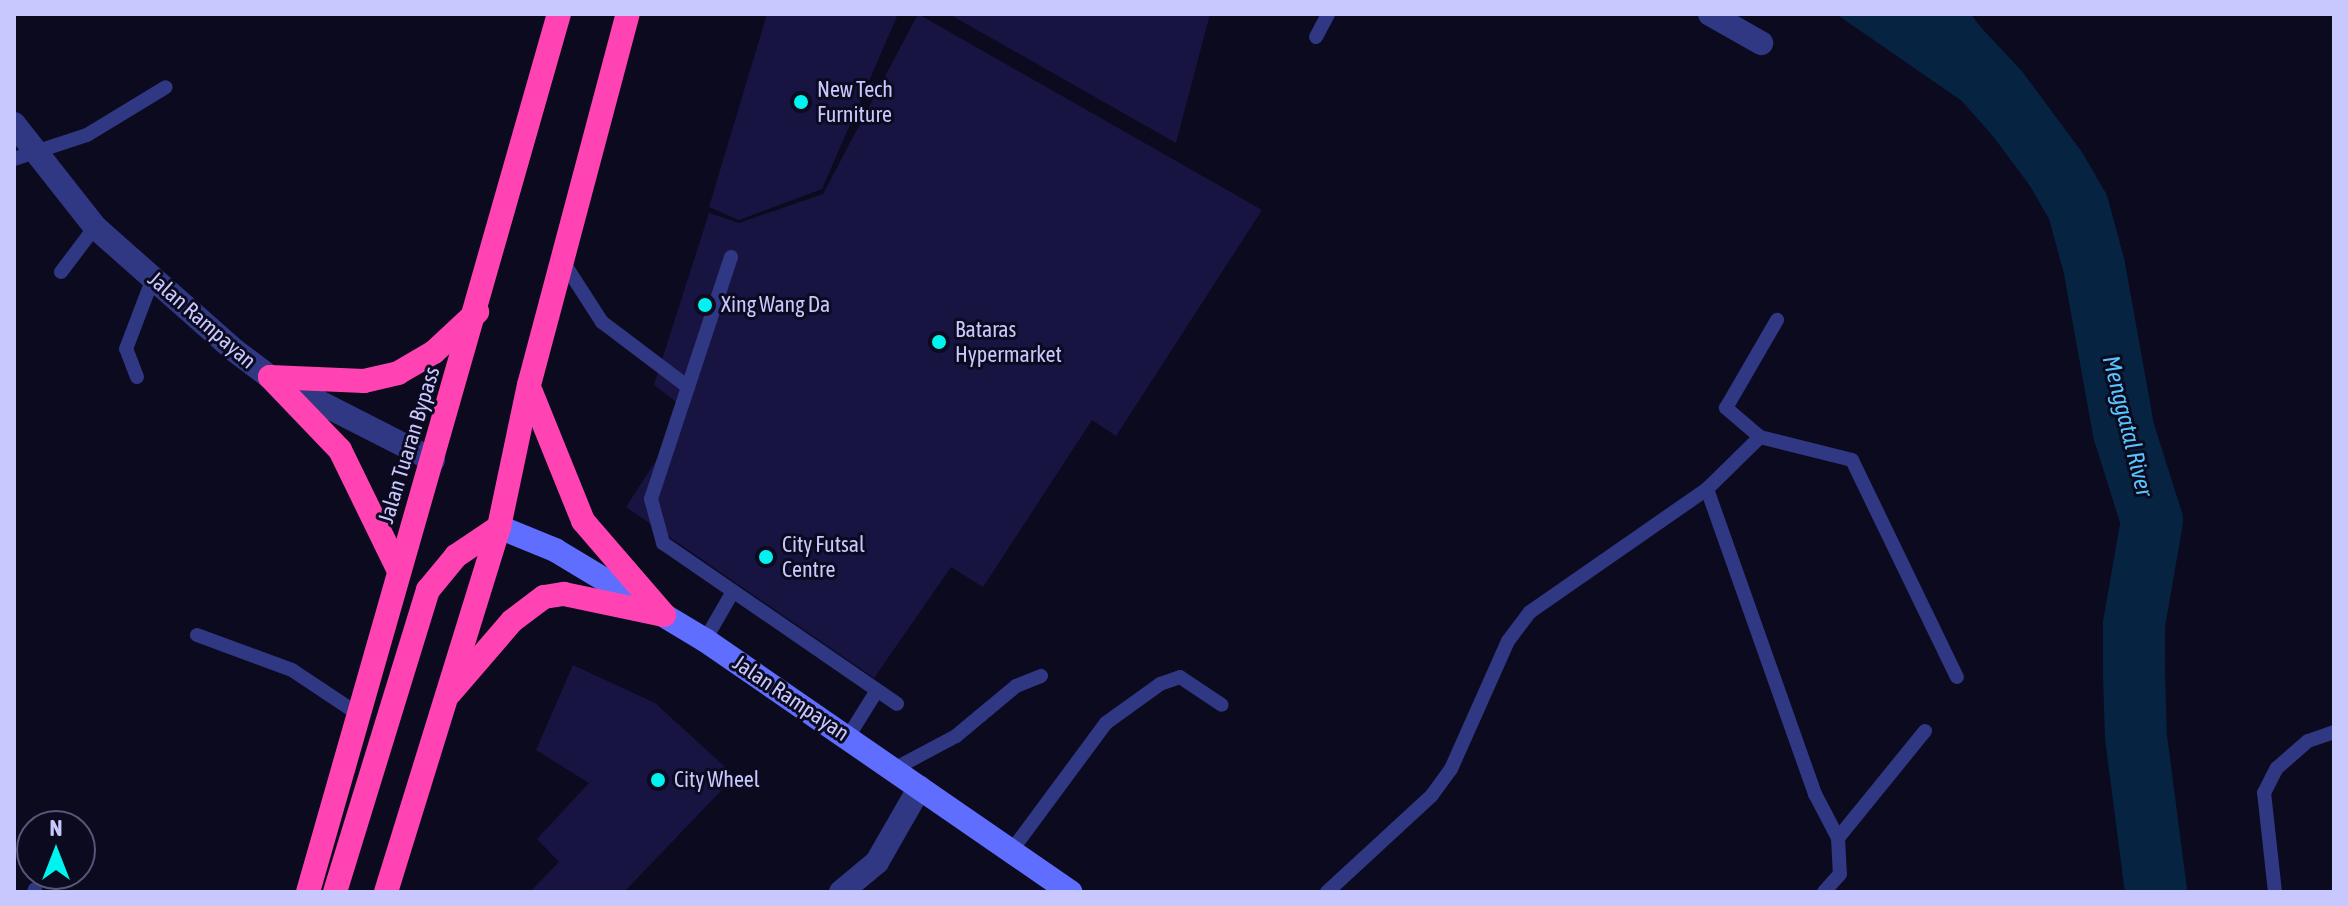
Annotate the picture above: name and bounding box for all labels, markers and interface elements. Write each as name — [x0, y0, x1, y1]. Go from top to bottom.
place label: New Tech Furniture — [817, 76, 893, 128]
marker: New Tech Furniture — [792, 93, 810, 111]
street label: Jalan Rampayan — [143, 266, 261, 374]
place label: Xing Wang Da — [721, 292, 830, 318]
marker: Xing Wang Da — [696, 296, 714, 314]
place label: Bataras Hypermarket — [955, 316, 1062, 368]
marker: Bataras Hypermarket — [930, 333, 948, 351]
water label: Menggatal River — [2097, 353, 2159, 499]
street label: Jalan Tuaran Bypass — [373, 364, 445, 526]
place label: City Futsal Centre — [782, 531, 865, 582]
marker: City Futsal Centre — [757, 548, 775, 566]
street label: Jalan Rampayan — [728, 649, 854, 747]
place label: City Wheel — [674, 767, 760, 793]
marker: City Wheel — [649, 771, 667, 789]
north arrow — [16, 810, 96, 890]
text: N — [50, 815, 62, 841]

